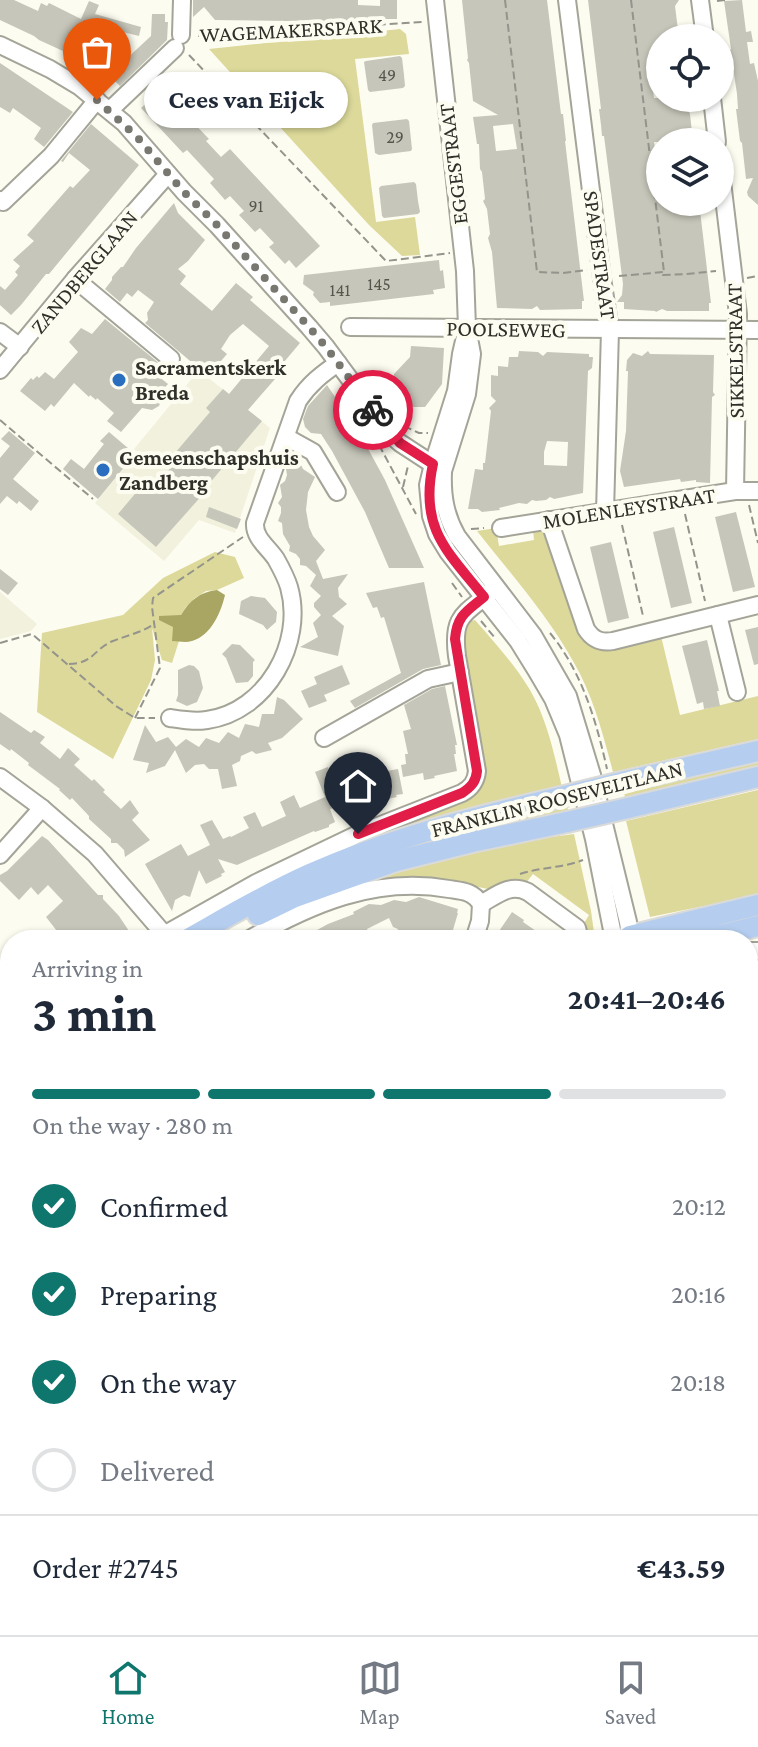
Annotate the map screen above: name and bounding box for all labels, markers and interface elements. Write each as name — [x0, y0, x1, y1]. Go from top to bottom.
street label: WAGEMAKERSPARK — [199, 13, 383, 47]
pin — [63, 18, 131, 100]
map controls — [646, 24, 734, 216]
button: locate — [646, 24, 734, 112]
icon: bag — [75, 30, 119, 74]
house number: 49 — [378, 65, 396, 85]
callout: Cees van Eijck — [145, 72, 349, 128]
text: Cees van Eijck — [168, 85, 324, 114]
street label: EGGESTRAAT — [433, 102, 473, 226]
house number: 29 — [386, 127, 404, 147]
button: layers — [646, 128, 734, 216]
street label: SPADESTRAAT — [579, 189, 621, 321]
house number: 91 — [248, 196, 264, 216]
street label: ZANDBERGLAAN — [25, 205, 143, 339]
house number: 145 — [367, 274, 391, 294]
house number: 141 — [329, 280, 351, 300]
street label: SIKKELSTRAAT — [721, 283, 749, 419]
street label: POOLSEWEG — [446, 315, 566, 343]
place label: Sacramentskerk Breda — [135, 355, 287, 405]
courier — [333, 370, 413, 450]
marker: Sacramentskerk Breda — [110, 371, 128, 389]
icon: bike — [351, 388, 395, 432]
place label: Gemeenschapshuis Zandberg — [119, 445, 299, 495]
marker: Gemeenschapshuis Zandberg — [94, 461, 112, 479]
street label: MOLENLEYSTRAAT — [541, 482, 717, 534]
pin — [324, 752, 392, 834]
street label: FRANKLIN ROOSEVELTLAAN — [429, 756, 685, 842]
icon: home — [336, 764, 380, 808]
text: Arriving in — [32, 954, 143, 983]
text: 20:41–20:46 — [568, 982, 726, 1015]
text: 3 min — [32, 984, 156, 1042]
text: On the way · 280 m — [32, 1111, 233, 1140]
icon: check — [32, 1184, 76, 1228]
text: Confirmed — [100, 1190, 228, 1223]
text: 20:12 — [672, 1192, 726, 1221]
icon: check — [32, 1272, 76, 1316]
text: Preparing — [100, 1278, 217, 1311]
text: 20:16 — [671, 1280, 726, 1309]
icon: check — [32, 1360, 76, 1404]
text: On the way — [100, 1366, 236, 1399]
text: 20:18 — [670, 1368, 726, 1397]
text: Delivered — [100, 1454, 215, 1487]
text: Order #2745 — [32, 1551, 179, 1584]
text: €43.59 — [637, 1551, 726, 1584]
tab: Home — [102, 1656, 154, 1729]
tab: Map — [358, 1656, 402, 1729]
tab: Saved — [605, 1656, 656, 1729]

